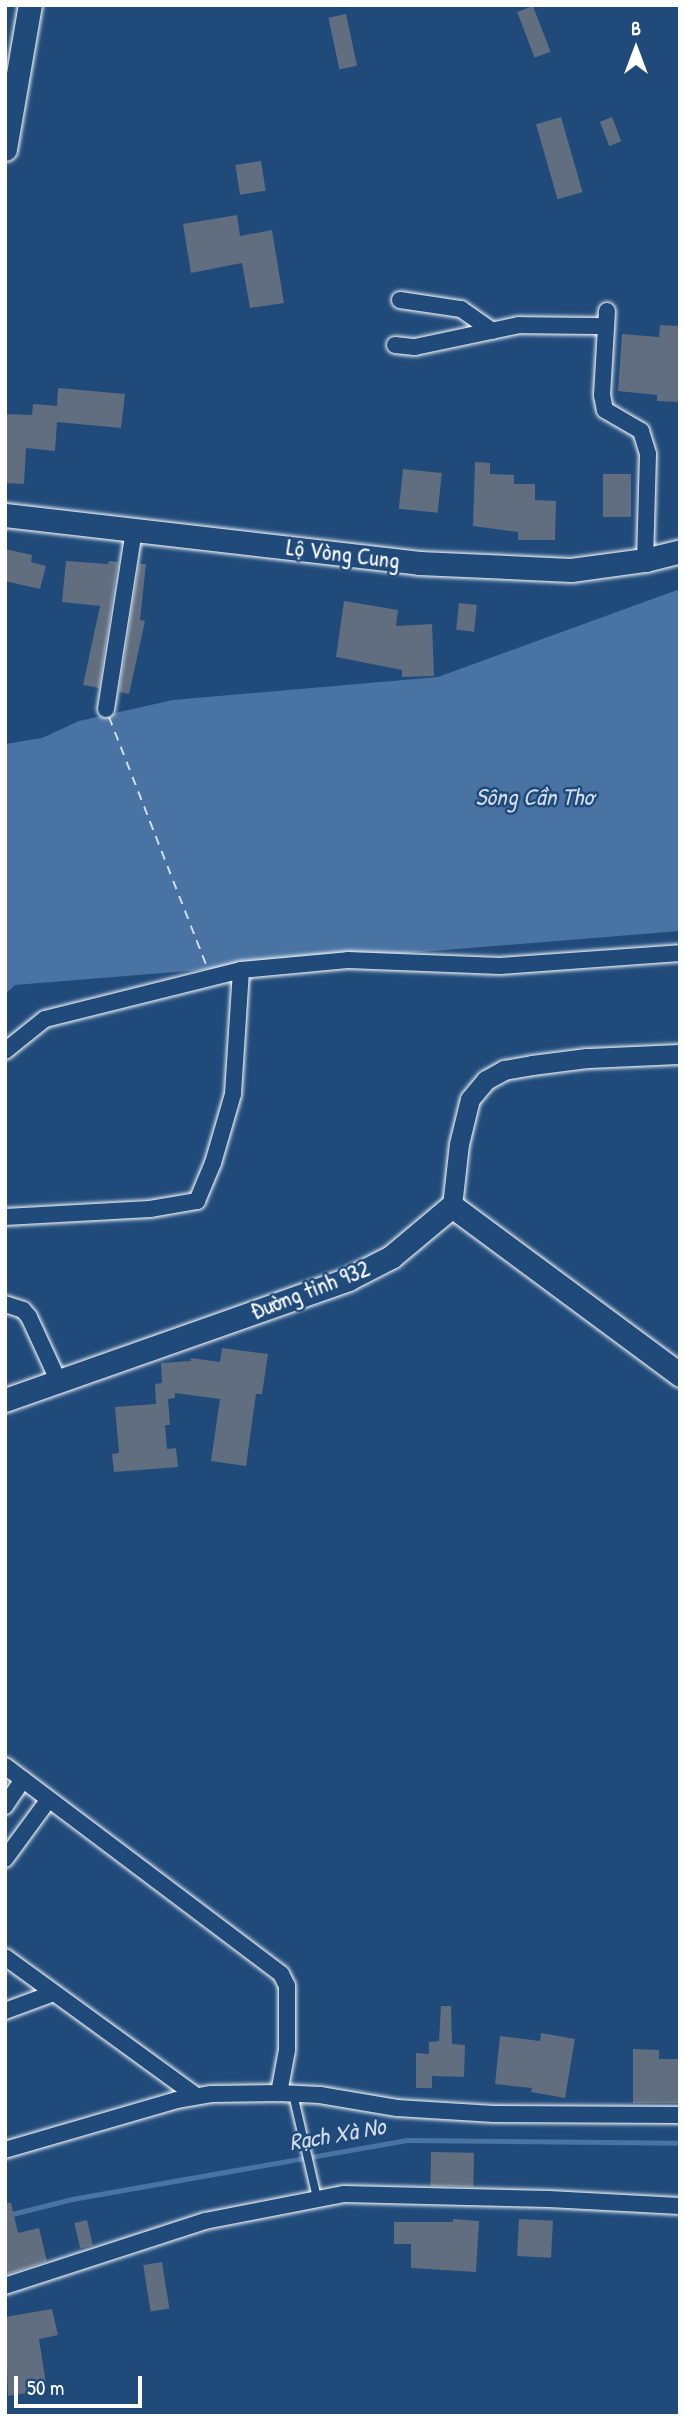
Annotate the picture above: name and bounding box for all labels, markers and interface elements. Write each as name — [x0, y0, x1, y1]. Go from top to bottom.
north arrow — [601, 14, 671, 84]
text: B — [631, 15, 641, 41]
street label: Lộ Vòng Cung — [285, 533, 401, 575]
water label: Sông Cần Thơ — [475, 783, 593, 811]
street label: Đường tỉnh 932 — [247, 1255, 373, 1325]
water label: Rạch Xà No — [287, 2111, 387, 2157]
scale bar — [18, 2362, 145, 2406]
text: 50 m — [27, 2373, 64, 2402]

